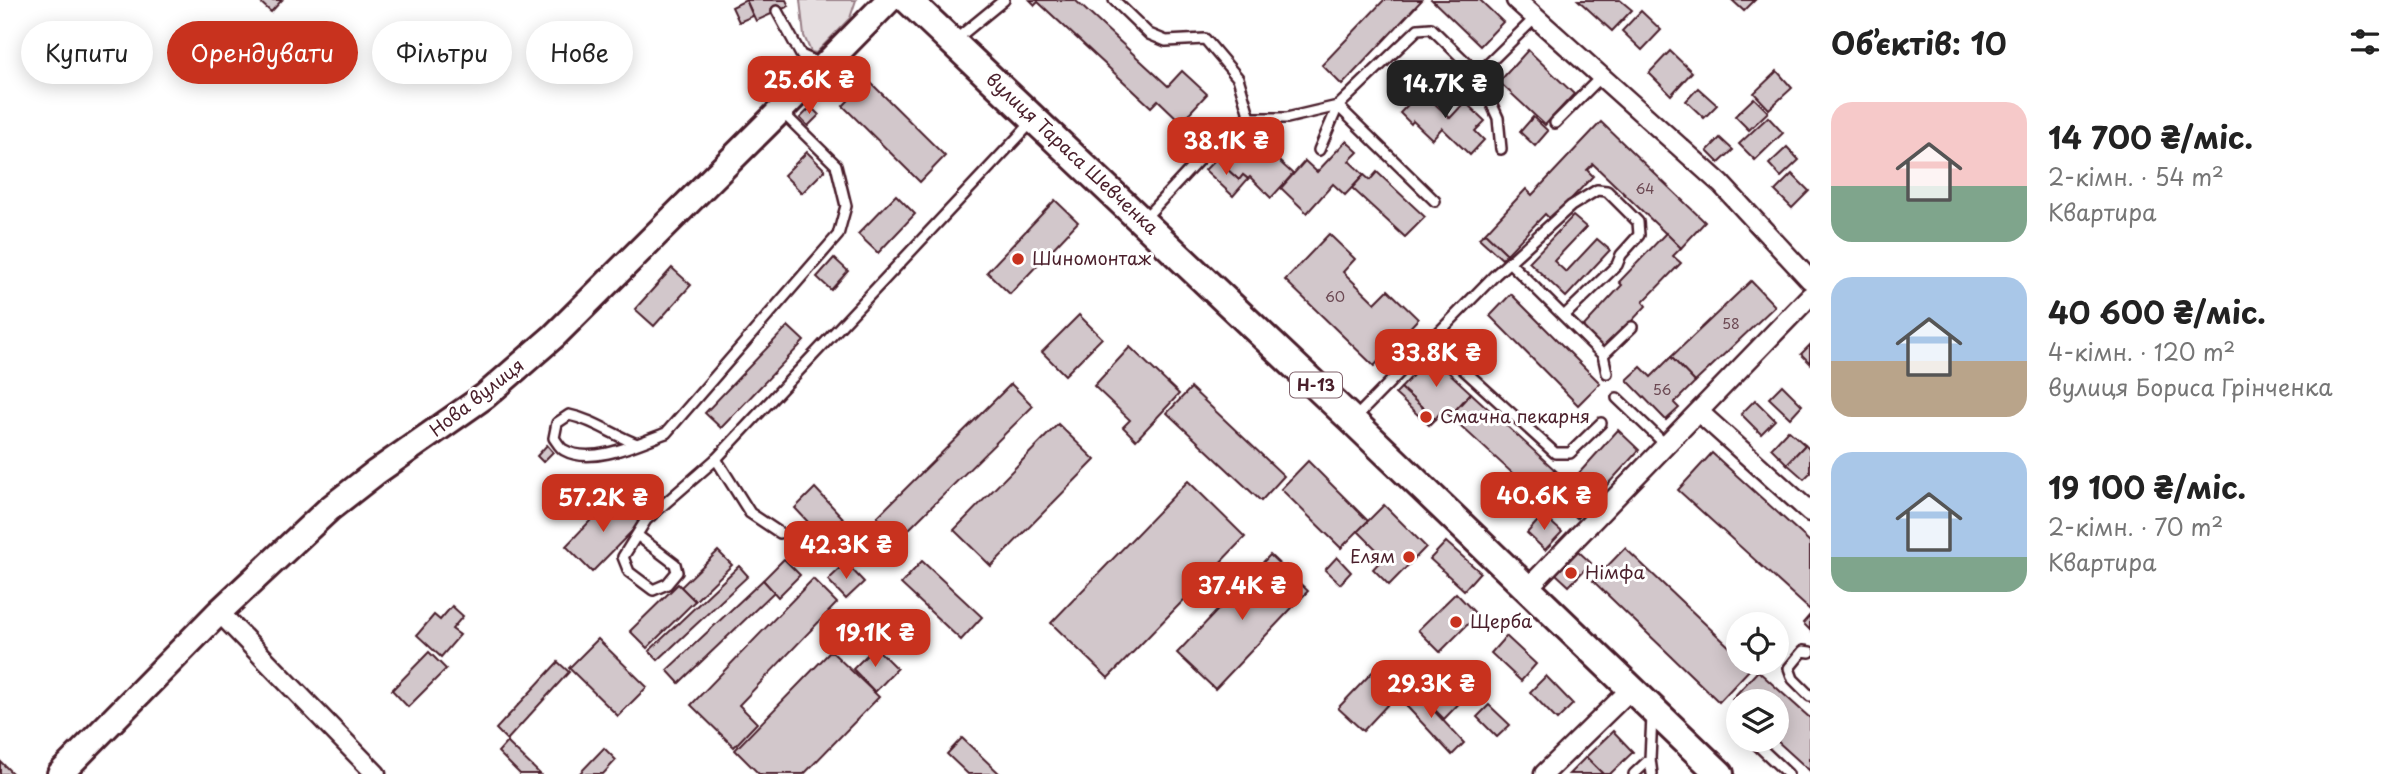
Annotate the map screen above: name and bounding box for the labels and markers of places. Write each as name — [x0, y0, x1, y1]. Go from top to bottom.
pin: 25.6K ₴ — [744, 57, 874, 116]
pin: 14.7K ₴ — [1380, 60, 1510, 120]
pin: 38.1K ₴ — [1161, 118, 1291, 177]
place label: Шиномонтаж — [1032, 244, 1152, 271]
marker: Шиномонтаж — [1010, 251, 1026, 267]
pin: 33.8K ₴ — [1371, 330, 1501, 389]
place label: Смачна пекарня — [1440, 402, 1590, 429]
marker: Смачна пекарня — [1418, 409, 1434, 425]
pin: 40.6K ₴ — [1479, 472, 1609, 532]
pin: 57.2K ₴ — [538, 475, 668, 534]
pin: 42.3K ₴ — [781, 522, 911, 581]
place label: Елям — [1350, 542, 1395, 569]
marker: Елям — [1401, 549, 1417, 565]
place label: Німфа — [1585, 558, 1645, 585]
pin: 37.4K ₴ — [1177, 562, 1307, 622]
marker: Німфа — [1563, 565, 1579, 581]
place label: Щерба — [1470, 607, 1533, 634]
pin: 19.1K ₴ — [810, 610, 940, 669]
marker: Щерба — [1448, 614, 1464, 630]
pin: 29.3K ₴ — [1366, 660, 1496, 720]

